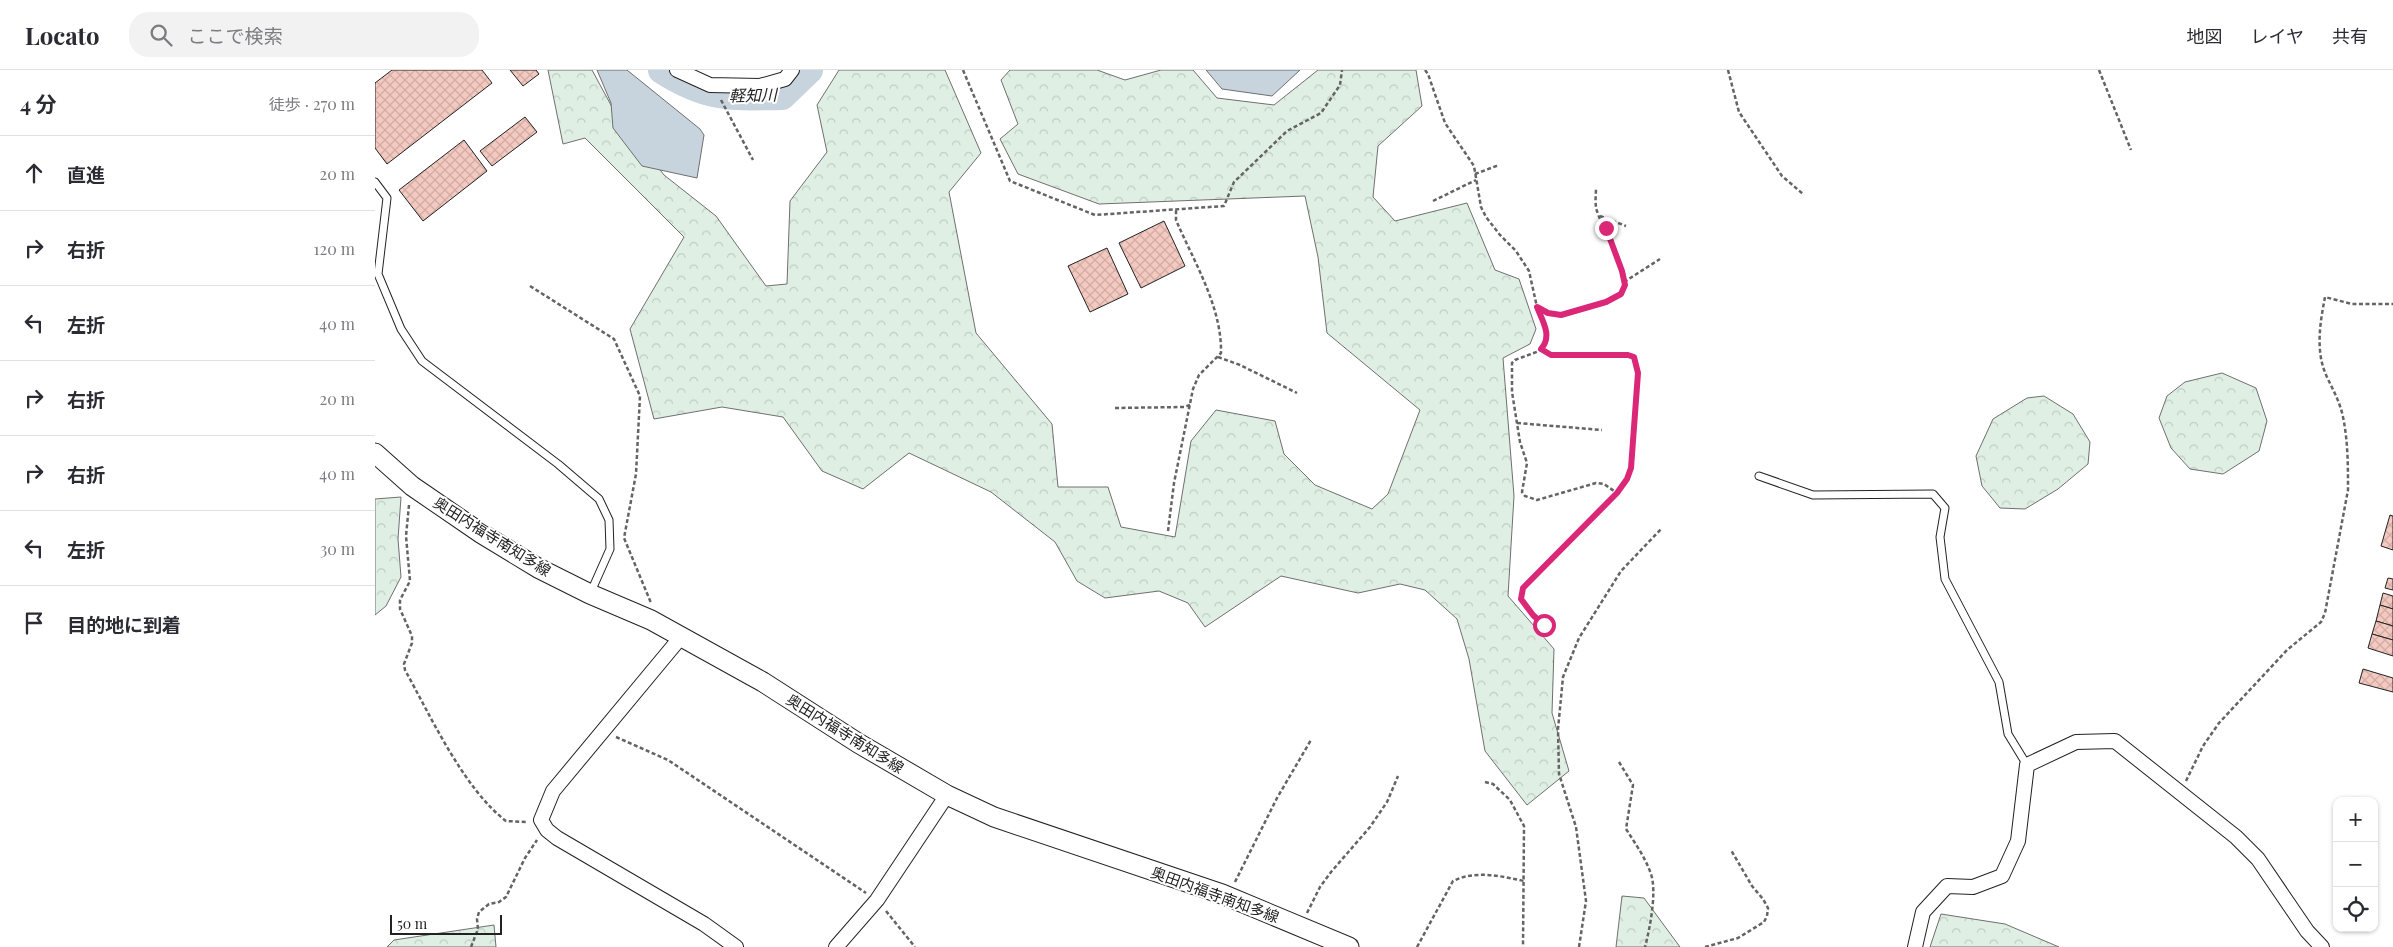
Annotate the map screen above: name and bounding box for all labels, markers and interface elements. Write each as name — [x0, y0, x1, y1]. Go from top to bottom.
search box — [129, 12, 479, 57]
text: Locato — [25, 19, 99, 51]
icon: search — [147, 21, 175, 49]
text: ここで検索 — [187, 22, 283, 48]
text: 地図 — [2187, 24, 2223, 48]
text: レイヤ — [2251, 24, 2304, 48]
text: 共有 — [2332, 24, 2368, 48]
water label: 軽知川 — [729, 84, 779, 105]
text: 4 分 — [20, 89, 57, 117]
text: 徒歩 · 270 m — [269, 93, 355, 114]
icon: ahead — [20, 159, 48, 187]
text: 直進 — [67, 161, 105, 187]
text: 20 m — [320, 163, 355, 184]
route end — [1595, 217, 1618, 240]
icon: right — [20, 234, 48, 262]
text: 右折 — [67, 236, 105, 262]
text: 120 m — [314, 238, 355, 259]
icon: left — [20, 309, 48, 337]
text: 左折 — [67, 311, 105, 337]
text: 40 m — [319, 313, 355, 334]
icon: right — [20, 384, 48, 412]
text: 右折 — [67, 386, 105, 412]
text: 20 m — [320, 388, 355, 409]
icon: right — [20, 459, 48, 487]
text: 右折 — [67, 461, 105, 487]
text: 40 m — [319, 463, 355, 484]
street label: 奥田内福寺南知多線 — [430, 492, 555, 580]
icon: left — [20, 534, 48, 562]
text: 左折 — [67, 536, 105, 562]
text: 30 m — [320, 538, 355, 559]
icon: arrive — [20, 609, 48, 637]
text: 目的地に到着 — [67, 611, 181, 637]
route start — [1533, 614, 1556, 637]
street label: 奥田内福寺南知多線 — [783, 689, 908, 777]
map controls — [2333, 797, 2378, 932]
button: + — [2333, 797, 2378, 842]
button: − — [2333, 842, 2378, 887]
street label: 奥田内福寺南知多線 — [1148, 862, 1282, 927]
button: locate — [2333, 887, 2378, 932]
scale bar — [390, 912, 503, 935]
text: 50 m — [397, 914, 427, 933]

